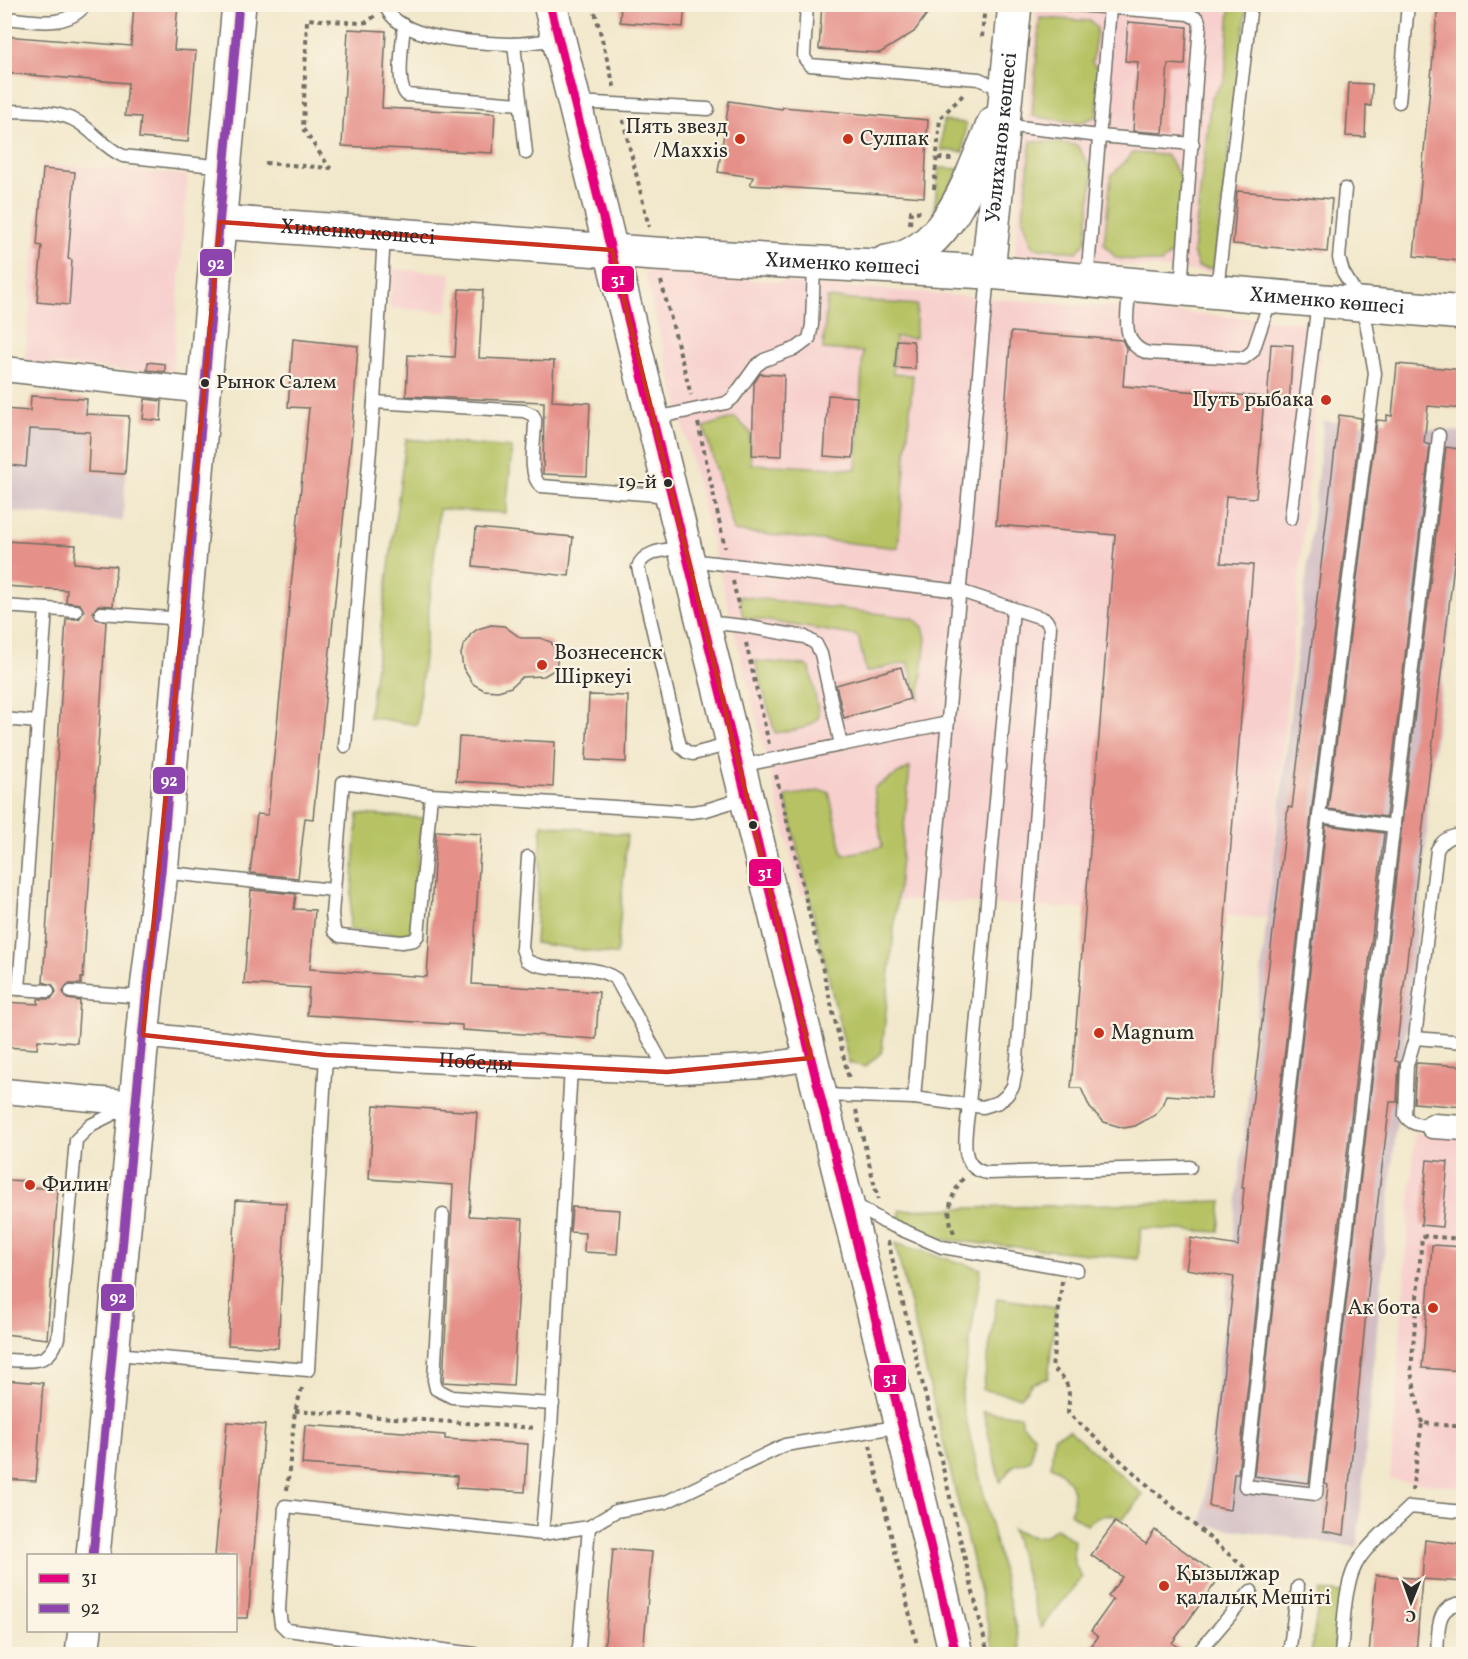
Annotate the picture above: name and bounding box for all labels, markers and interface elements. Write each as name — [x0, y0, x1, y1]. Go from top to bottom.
street label: Уәлиханов көшесі — [979, 51, 1025, 224]
place label: Пять звезд /Maxxis — [626, 113, 728, 166]
place label: Сулпак — [860, 125, 929, 154]
marker: Пять звезд /Maxxis — [733, 132, 747, 146]
marker: Сулпак — [841, 132, 855, 146]
street label: Хименко көшесі — [279, 212, 436, 252]
street label: Хименко көшесі — [764, 245, 921, 283]
line badge: 92 — [199, 248, 233, 277]
text: 92 — [207, 254, 225, 276]
line badge: 31 — [601, 265, 635, 293]
text: 31 — [611, 270, 625, 292]
street label: Хименко көшесі — [1248, 280, 1406, 322]
place label: Рынок Салем — [216, 369, 337, 397]
marker: Рынок Салем — [199, 377, 211, 389]
place label: Путь рыбака — [1192, 386, 1314, 415]
marker: Путь рыбака — [1319, 393, 1333, 407]
place label: 19-й — [618, 469, 657, 497]
marker: 19-й — [662, 477, 674, 489]
place label: Вознесенск Шіркеуі — [554, 639, 663, 692]
marker: Вознесенск Шіркеуі — [535, 658, 549, 672]
line badge: 92 — [152, 766, 186, 795]
text: 92 — [160, 771, 178, 793]
unlabelled marker — [747, 819, 759, 831]
line badge: 31 — [748, 858, 782, 887]
text: 31 — [758, 863, 772, 885]
place label: Magnum — [1111, 1019, 1195, 1048]
marker: Magnum — [1092, 1026, 1106, 1040]
street label: Победы — [438, 1046, 514, 1079]
place label: Филин — [42, 1171, 109, 1200]
marker: Филин — [23, 1178, 37, 1192]
line badge: 92 — [100, 1283, 135, 1312]
text: 92 — [109, 1288, 127, 1310]
place label: Ак бота — [1348, 1294, 1421, 1323]
marker: Ак бота — [1426, 1301, 1440, 1315]
line badge: 31 — [873, 1364, 907, 1393]
text: 31 — [883, 1369, 897, 1391]
legend — [27, 1554, 237, 1632]
place label: Қызылжар қалалық Мешіті — [1176, 1560, 1331, 1613]
text: 31 — [81, 1567, 97, 1592]
north arrow — [1381, 1572, 1441, 1632]
marker: Қызылжар қалалық Мешіті — [1157, 1579, 1171, 1593]
text: 92 — [81, 1597, 100, 1622]
text: С — [1405, 1604, 1416, 1626]

